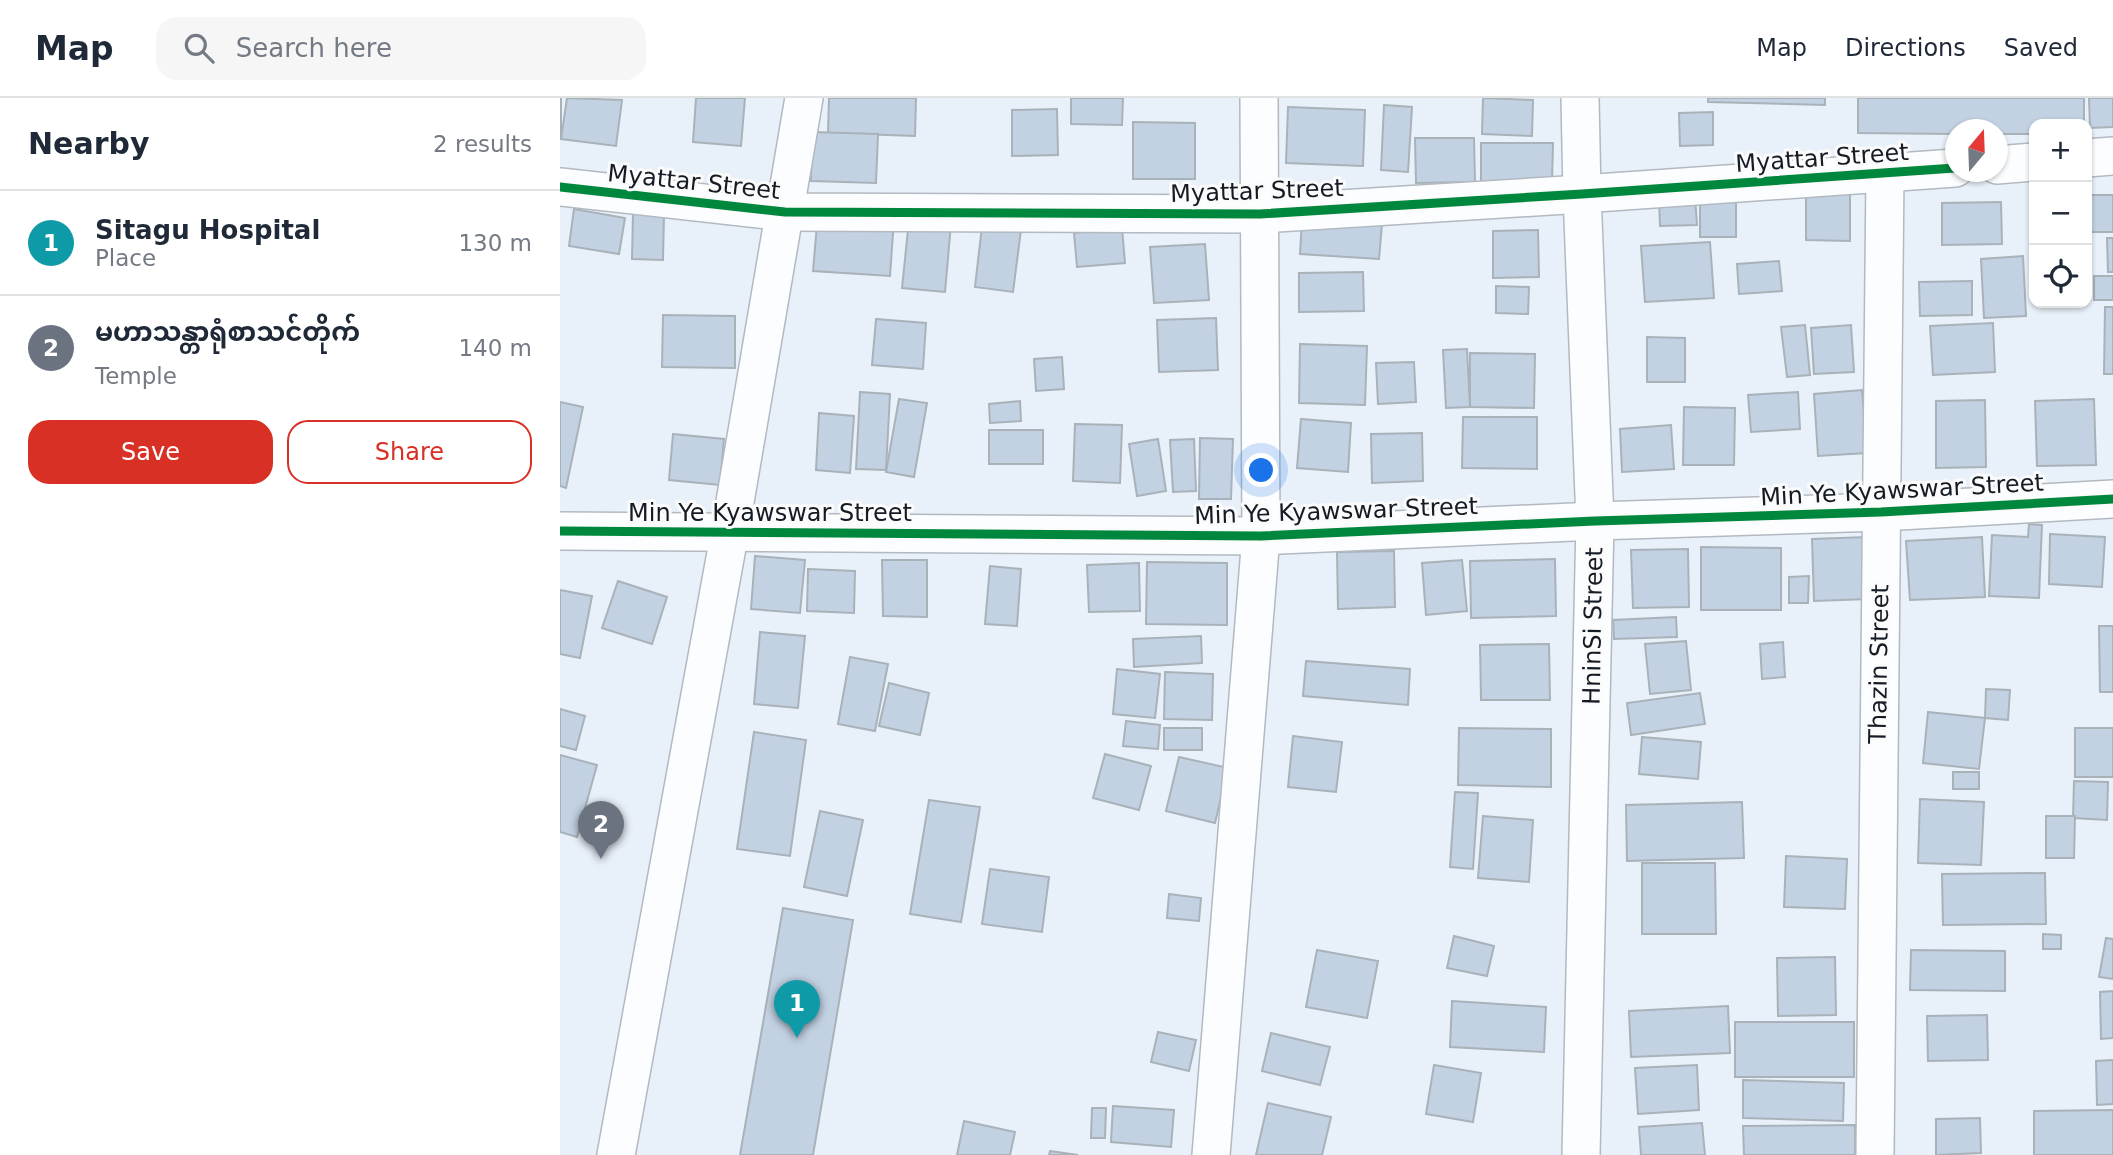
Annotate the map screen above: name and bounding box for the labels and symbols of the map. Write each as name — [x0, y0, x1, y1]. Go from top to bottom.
north arrow — [1945, 119, 2008, 182]
street label: Myattar Street — [1734, 138, 1910, 178]
street label: Myattar Street — [606, 159, 782, 205]
street label: Myattar Street — [1170, 174, 1344, 208]
your location — [1244, 453, 1278, 487]
street label: Min Ye Kyawswar Street — [1760, 469, 2044, 511]
street label: Min Ye Kyawswar Street — [1194, 492, 1478, 530]
street label: Min Ye Kyawswar Street — [628, 499, 912, 527]
street label: HninSi Street — [1578, 547, 1608, 705]
street label: Thazin Street — [1864, 584, 1894, 745]
pin: 2 — [578, 801, 624, 859]
pin: 1 — [774, 980, 820, 1038]

